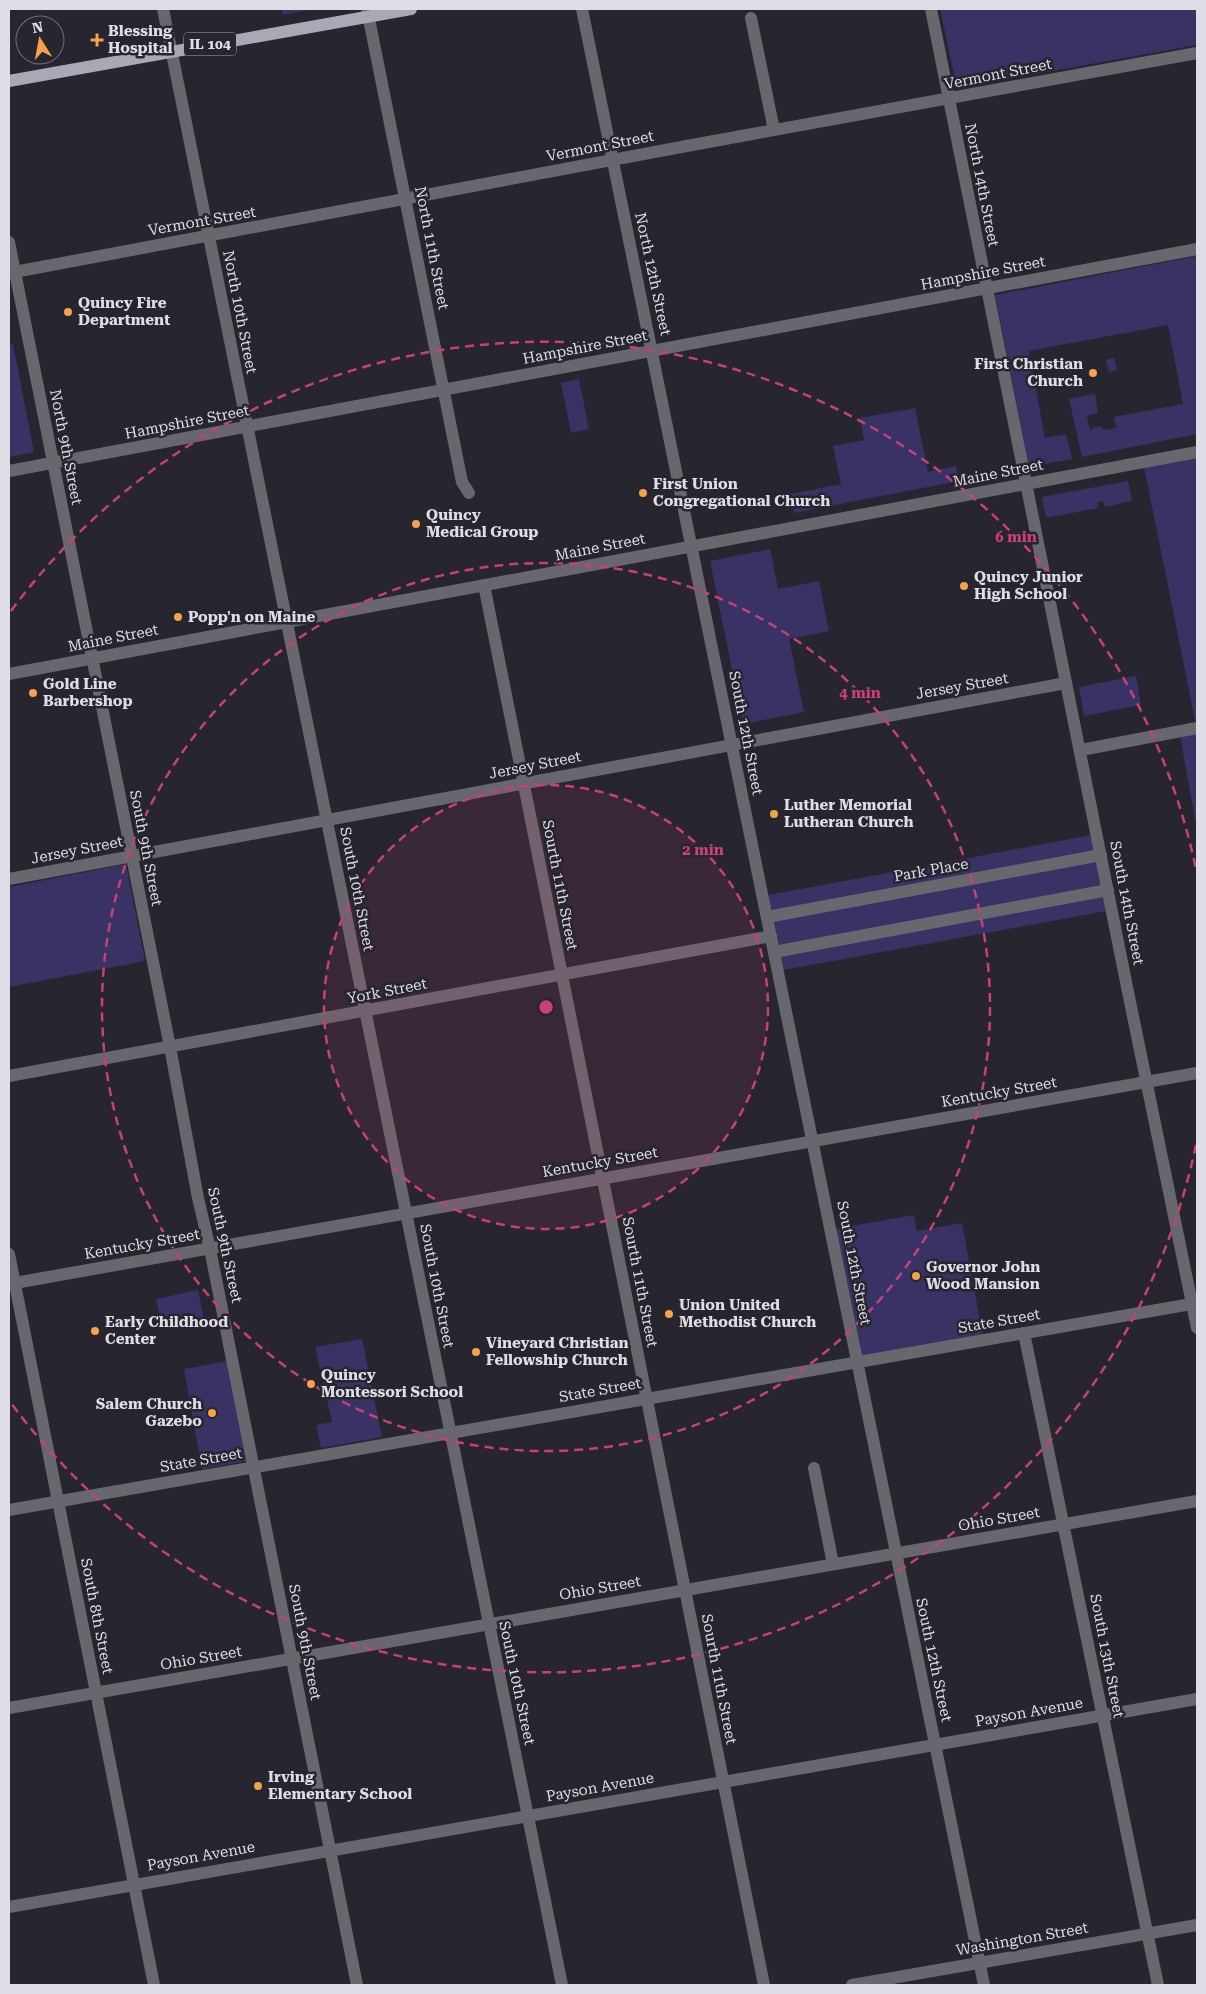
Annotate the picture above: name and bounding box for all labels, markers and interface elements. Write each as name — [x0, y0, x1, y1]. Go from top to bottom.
north arrow — [15, 15, 65, 65]
text: N — [31, 18, 45, 36]
place label: Blessing Hospital — [108, 22, 173, 57]
marker: Blessing Hospital — [90, 33, 104, 47]
road number: IL 104 — [184, 33, 236, 56]
street label: Vermont Street — [943, 55, 1054, 93]
street label: North 14th Street — [961, 122, 1003, 249]
street label: Vermont Street — [545, 127, 656, 165]
street label: North 11th Street — [411, 185, 453, 312]
street label: Vermont Street — [147, 203, 258, 239]
street label: North 12th Street — [631, 211, 675, 338]
street label: North 10th Street — [219, 249, 261, 376]
street label: Hampshire Street — [919, 252, 1047, 294]
place label: Quincy Fire Department — [78, 294, 170, 329]
marker: Quincy Fire Department — [62, 306, 74, 318]
street label: Hampshire Street — [521, 326, 649, 368]
place label: First Christian Church — [974, 355, 1083, 390]
marker: First Christian Church — [1087, 367, 1099, 379]
street label: North 9th Street — [46, 388, 86, 507]
street label: Hampshire Street — [123, 401, 251, 443]
street label: Maine Street — [951, 455, 1045, 491]
place label: First Union Congregational Church — [653, 475, 830, 510]
marker: First Union Congregational Church — [637, 487, 649, 499]
place label: Quincy Medical Group — [426, 506, 538, 541]
marker: Quincy Medical Group — [410, 518, 422, 530]
text: 6 min — [995, 528, 1037, 546]
street label: Maine Street — [553, 529, 647, 565]
place label: Quincy Junior High School — [974, 568, 1083, 603]
marker: Quincy Junior High School — [958, 580, 970, 592]
place label: Popp'n on Maine — [188, 608, 315, 626]
marker: Popp'n on Maine — [172, 611, 184, 623]
street label: Maine Street — [66, 620, 160, 656]
street label: South 12th Street — [725, 669, 767, 797]
street label: Jersey Street — [914, 669, 1010, 703]
place label: Gold Line Barbershop — [43, 675, 133, 710]
text: 4 min — [839, 684, 881, 702]
marker: Gold Line Barbershop — [27, 687, 39, 699]
street label: Jersey Street — [487, 747, 583, 783]
street label: South 9th Street — [126, 788, 166, 908]
place label: Luther Memorial Lutheran Church — [784, 796, 914, 831]
marker: Luther Memorial Lutheran Church — [768, 808, 780, 820]
street label: Sourth 11th Street — [539, 818, 582, 952]
street label: South 10th Street — [336, 825, 378, 953]
street label: Jersey Street — [29, 832, 125, 868]
street label: South 14th Street — [1106, 839, 1148, 967]
text: 2 min — [682, 841, 724, 859]
street label: Park Place — [892, 855, 970, 885]
street label: York Street — [346, 974, 429, 1008]
centre of rings — [537, 998, 555, 1016]
street label: Kentucky Street — [940, 1073, 1059, 1111]
street label: Kentucky Street — [541, 1143, 660, 1181]
street label: South 9th Street — [204, 1186, 246, 1305]
street label: South 12th Street — [833, 1199, 875, 1327]
street label: Sourth 11th Street — [619, 1215, 662, 1349]
street label: South 10th Street — [416, 1222, 458, 1350]
street label: Kentucky Street — [83, 1225, 202, 1263]
place label: Governor John Wood Mansion — [926, 1258, 1040, 1293]
marker: Governor John Wood Mansion — [910, 1270, 922, 1282]
place label: Union United Methodist Church — [679, 1296, 816, 1331]
street label: State Street — [956, 1305, 1042, 1337]
marker: Union United Methodist Church — [663, 1308, 675, 1320]
place label: Early Childhood Center — [105, 1313, 228, 1348]
marker: Early Childhood Center — [89, 1325, 101, 1337]
place label: Vineyard Christian Fellowship Church — [486, 1334, 629, 1369]
marker: Vineyard Christian Fellowship Church — [470, 1346, 482, 1358]
place label: Quincy Montessori School — [321, 1366, 463, 1401]
street label: State Street — [557, 1374, 643, 1406]
marker: Quincy Montessori School — [305, 1378, 317, 1390]
place label: Salem Church Gazebo — [96, 1395, 202, 1430]
marker: Salem Church Gazebo — [206, 1407, 218, 1419]
street label: State Street — [158, 1444, 244, 1476]
street label: Ohio Street — [957, 1503, 1042, 1535]
street label: South 8th Street — [77, 1556, 117, 1676]
street label: Ohio Street — [558, 1572, 643, 1604]
street label: South 9th Street — [285, 1582, 325, 1702]
street label: South 13th Street — [1086, 1592, 1128, 1720]
street label: South 12th Street — [912, 1596, 956, 1724]
street label: Sourth 11th Street — [698, 1612, 741, 1746]
street label: South 10th Street — [495, 1619, 539, 1747]
street label: Ohio Street — [159, 1642, 244, 1674]
street label: Payson Avenue — [974, 1694, 1084, 1730]
place label: Irving Elementary School — [268, 1768, 412, 1803]
street label: Payson Avenue — [545, 1769, 655, 1805]
marker: Irving Elementary School — [252, 1780, 264, 1792]
street label: Payson Avenue — [146, 1838, 256, 1874]
street label: Washington Street — [955, 1918, 1090, 1959]

